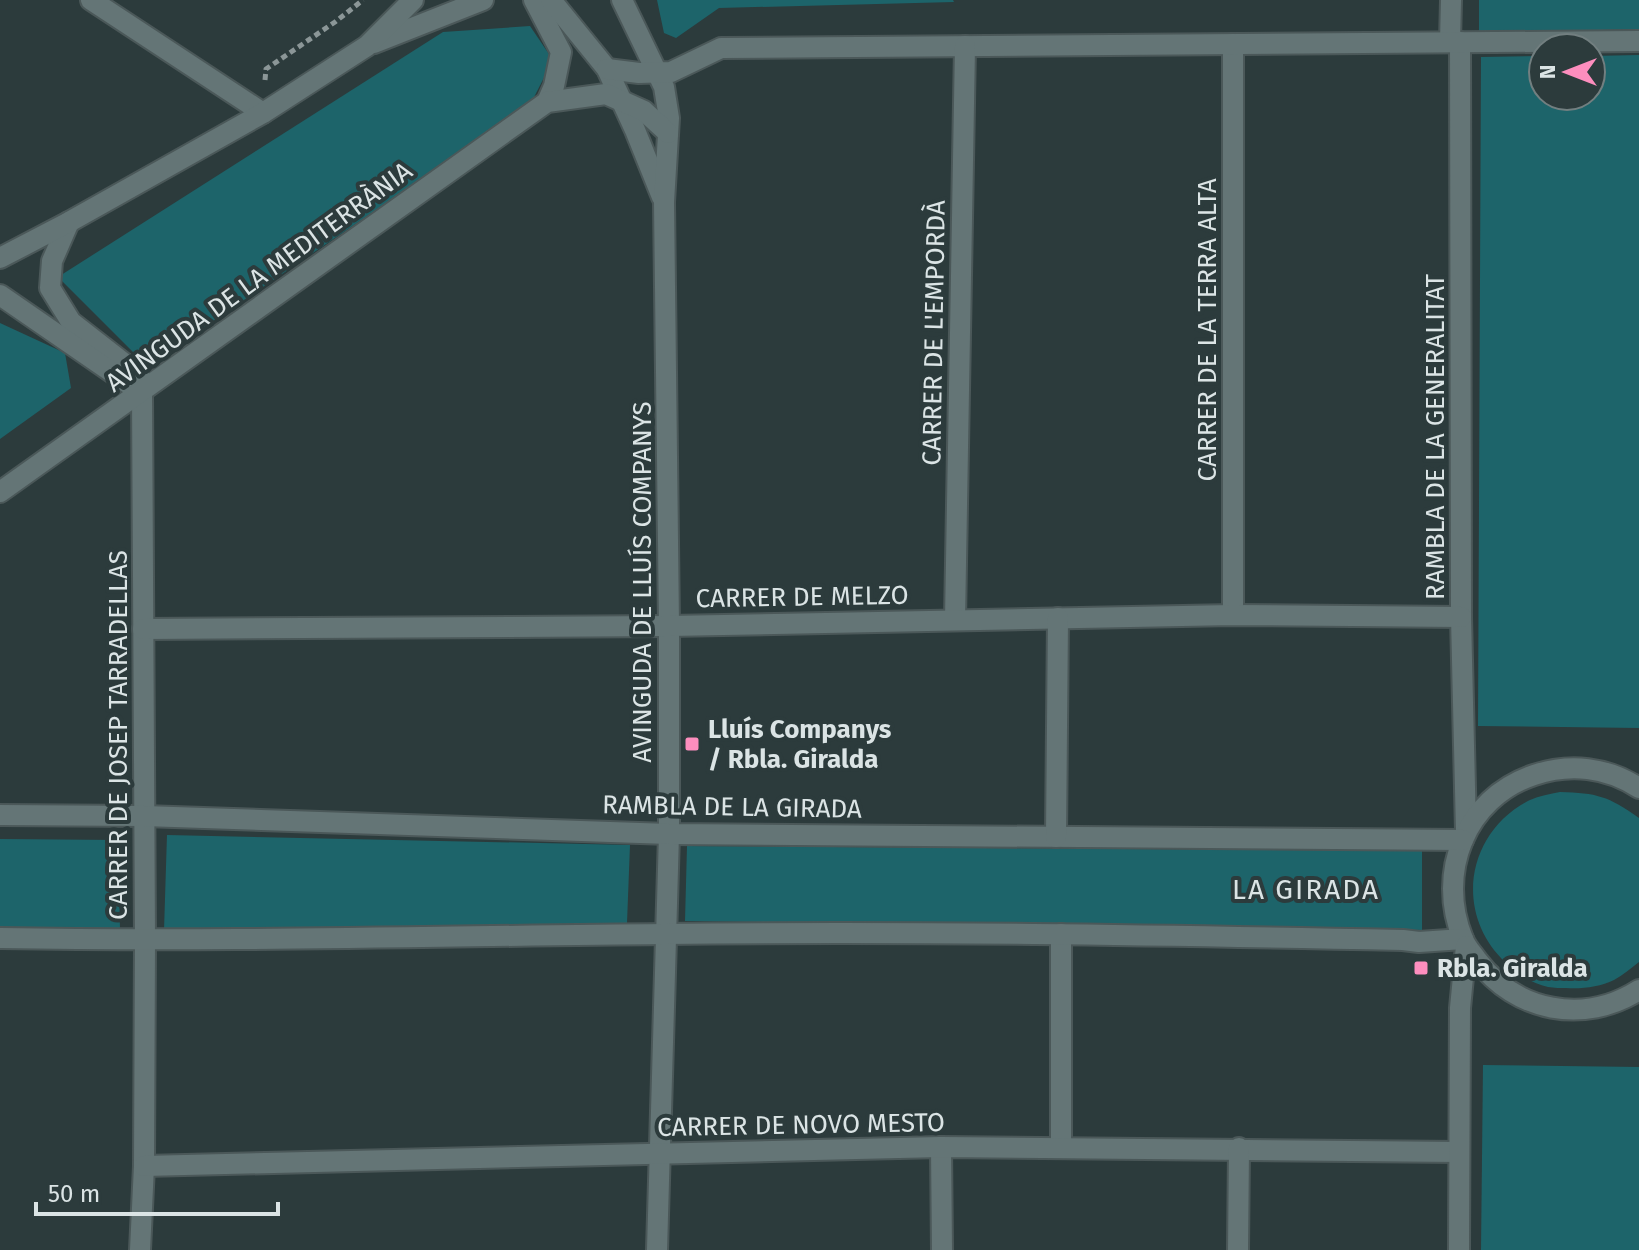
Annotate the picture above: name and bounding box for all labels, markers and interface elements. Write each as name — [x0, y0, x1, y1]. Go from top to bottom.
north arrow — [1527, 32, 1607, 112]
text: N — [1534, 65, 1561, 79]
street label: AVINGUDA DE LA MEDITERRÀNIA — [100, 155, 418, 399]
street label: CARRER DE LA TERRA ALTA — [1192, 178, 1223, 482]
street label: CARRER DE L'EMPORDÀ — [916, 200, 952, 466]
street label: RAMBLA DE LA GENERALITAT — [1420, 273, 1451, 600]
street label: AVINGUDA DE LLUÍS COMPANYS — [627, 401, 658, 763]
street label: CARRER DE JOSEP TARRADELLAS — [103, 550, 134, 920]
street label: CARRER DE MELZO — [695, 580, 909, 614]
place label: Lluís Companys / Rbla. Giralda — [708, 714, 892, 775]
marker: Lluís Companys / Rbla. Giralda — [683, 735, 701, 753]
street label: RAMBLA DE LA GIRADA — [602, 789, 862, 825]
district label: LA GIRADA — [1232, 873, 1380, 906]
place label: Rbla. Giralda — [1437, 953, 1588, 984]
marker: Rbla. Giralda — [1412, 959, 1430, 977]
street label: CARRER DE NOVO MESTO — [657, 1107, 945, 1143]
scale bar — [36, 1166, 278, 1216]
text: 50 m — [48, 1180, 100, 1208]

